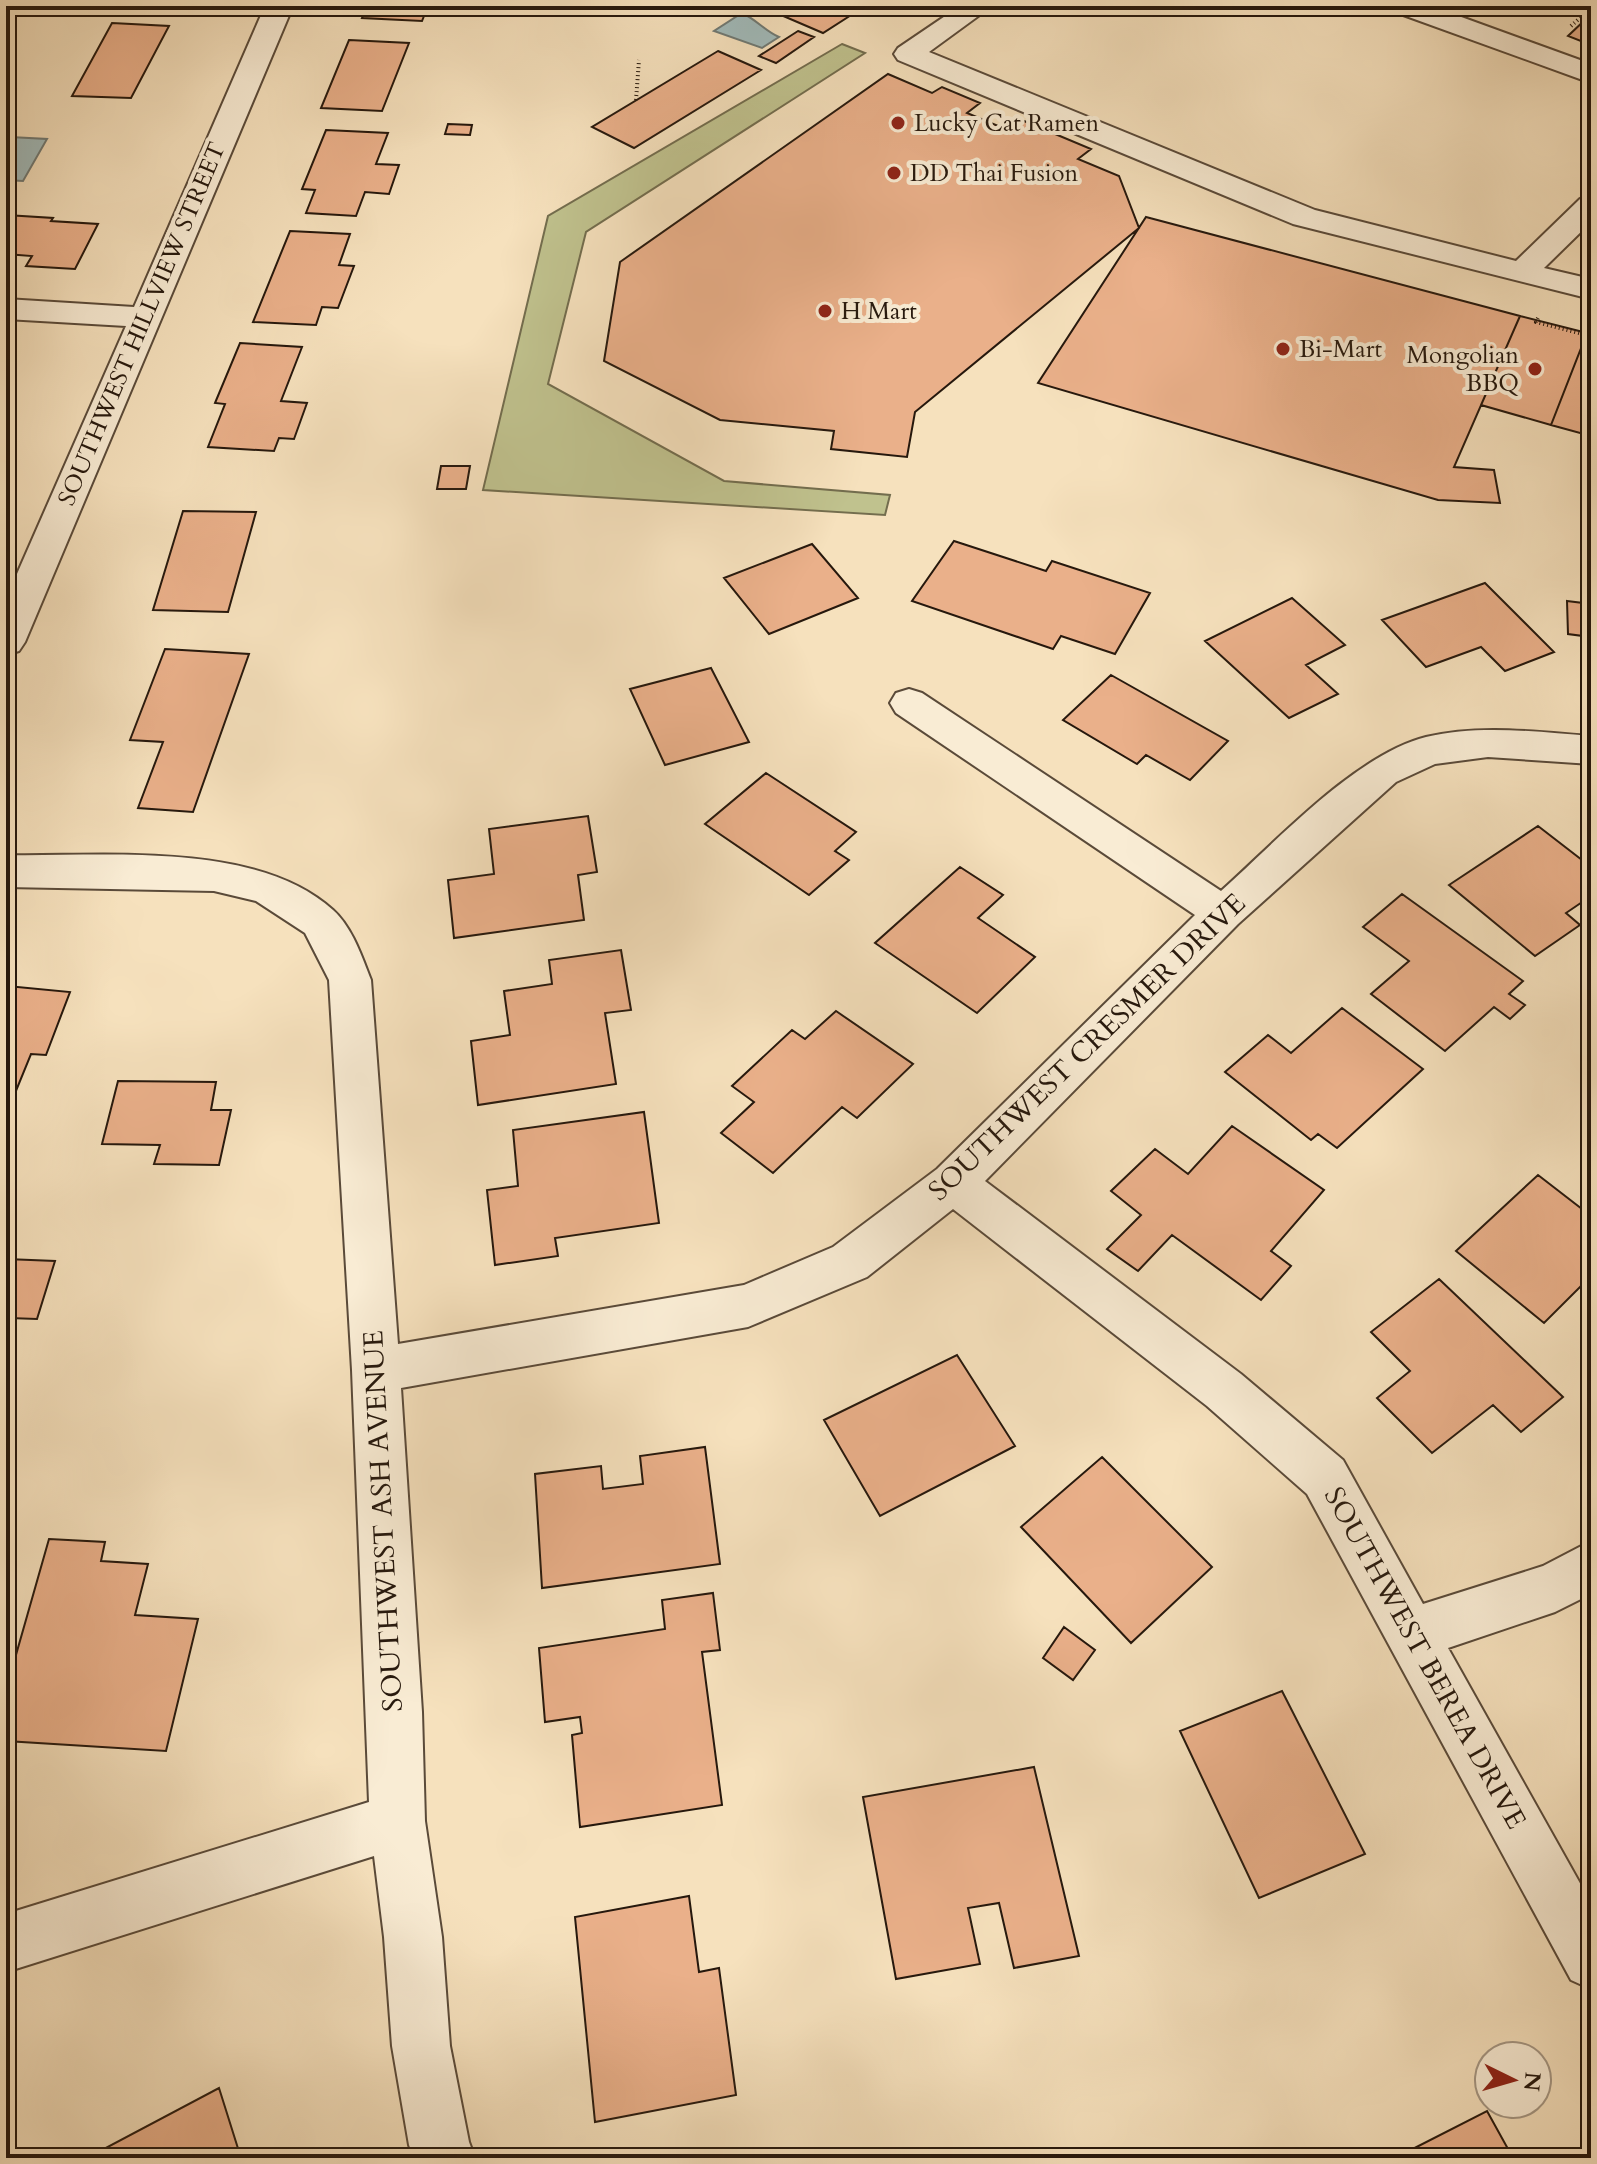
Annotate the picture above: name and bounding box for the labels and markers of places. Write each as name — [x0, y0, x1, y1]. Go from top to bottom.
place label: Lucky Cat Ramen — [914, 107, 1100, 140]
marker: Lucky Cat Ramen — [889, 114, 907, 132]
place label: DD Thai Fusion — [910, 157, 1078, 190]
marker: DD Thai Fusion — [885, 164, 903, 182]
place label: H Mart — [841, 295, 917, 328]
marker: H Mart — [816, 302, 834, 320]
place label: Bi-Mart — [1299, 333, 1382, 366]
place label: Mongolian BBQ — [1406, 339, 1519, 400]
marker: Bi-Mart — [1274, 340, 1292, 358]
marker: Mongolian BBQ — [1526, 360, 1544, 378]

